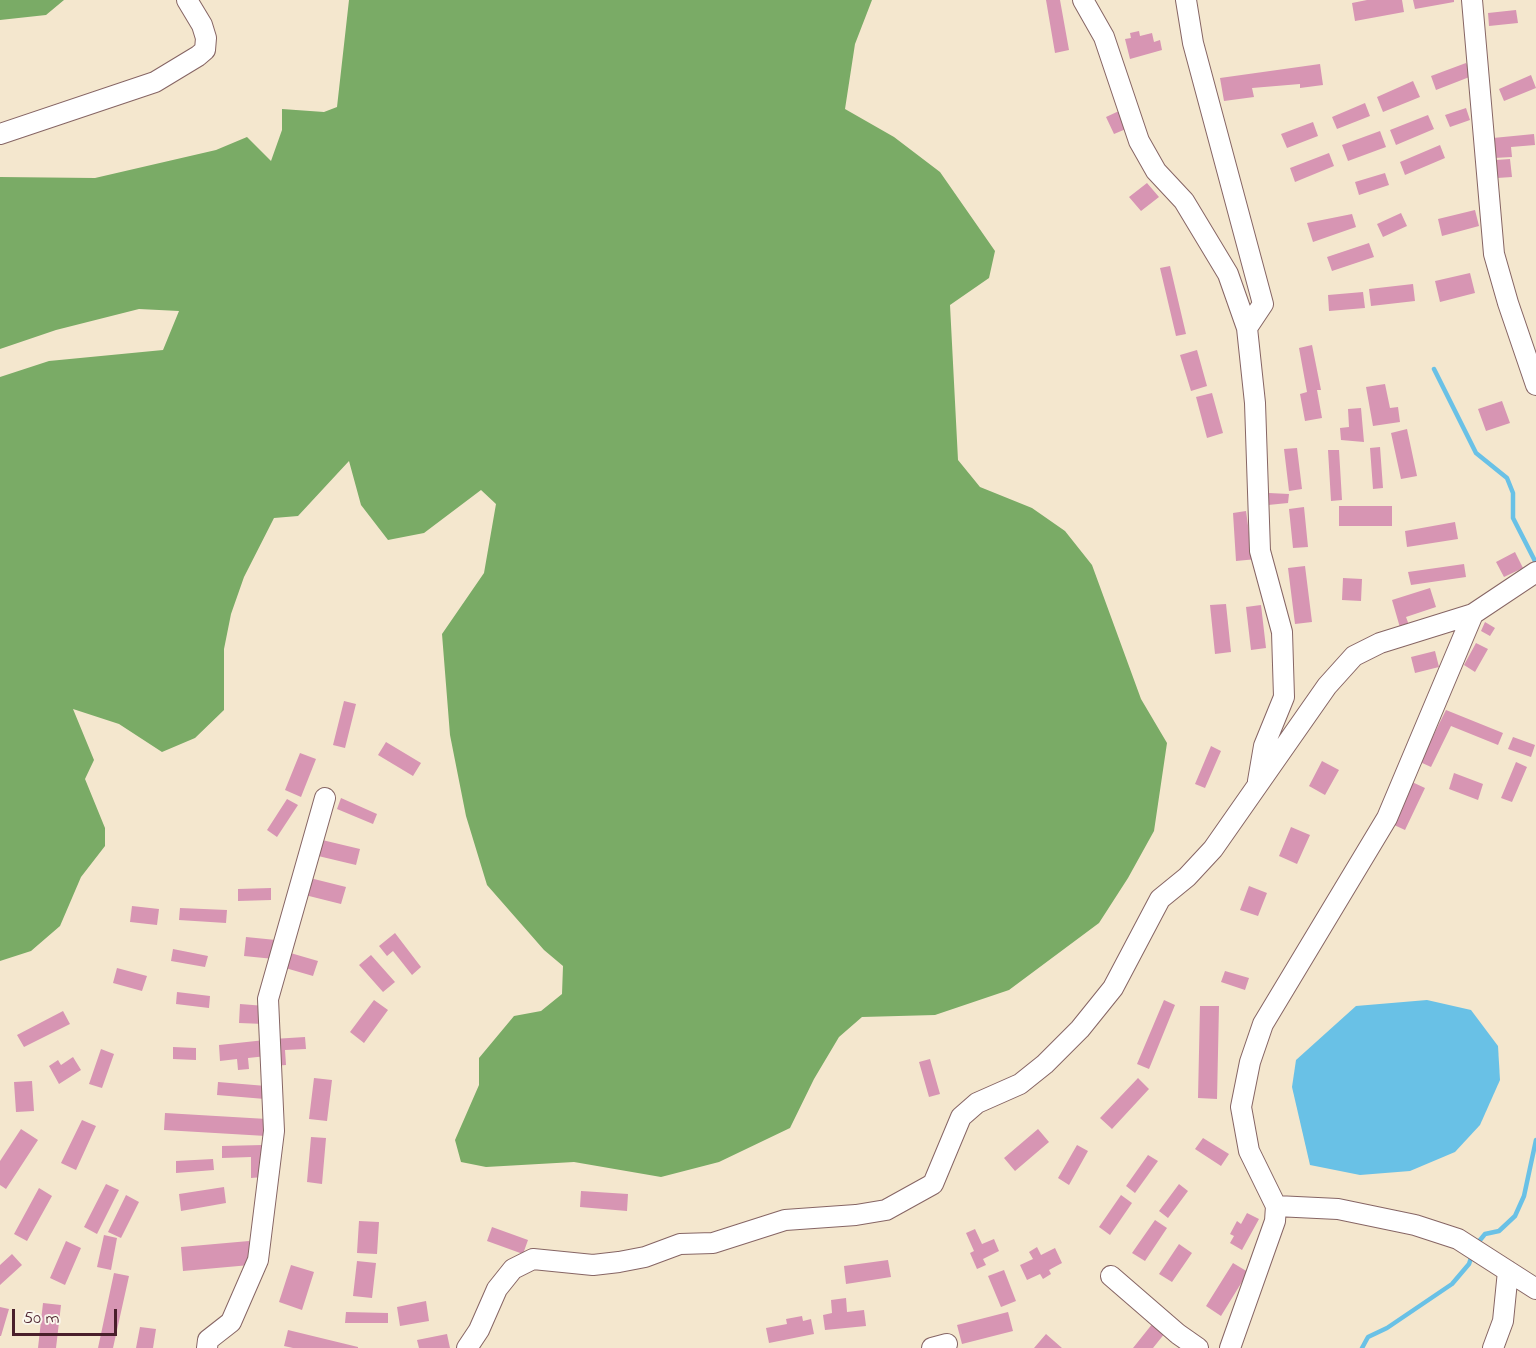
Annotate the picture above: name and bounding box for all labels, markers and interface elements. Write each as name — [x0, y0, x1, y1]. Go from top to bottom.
scale bar — [15, 1297, 120, 1335]
text: 50 m — [23, 1306, 60, 1332]

